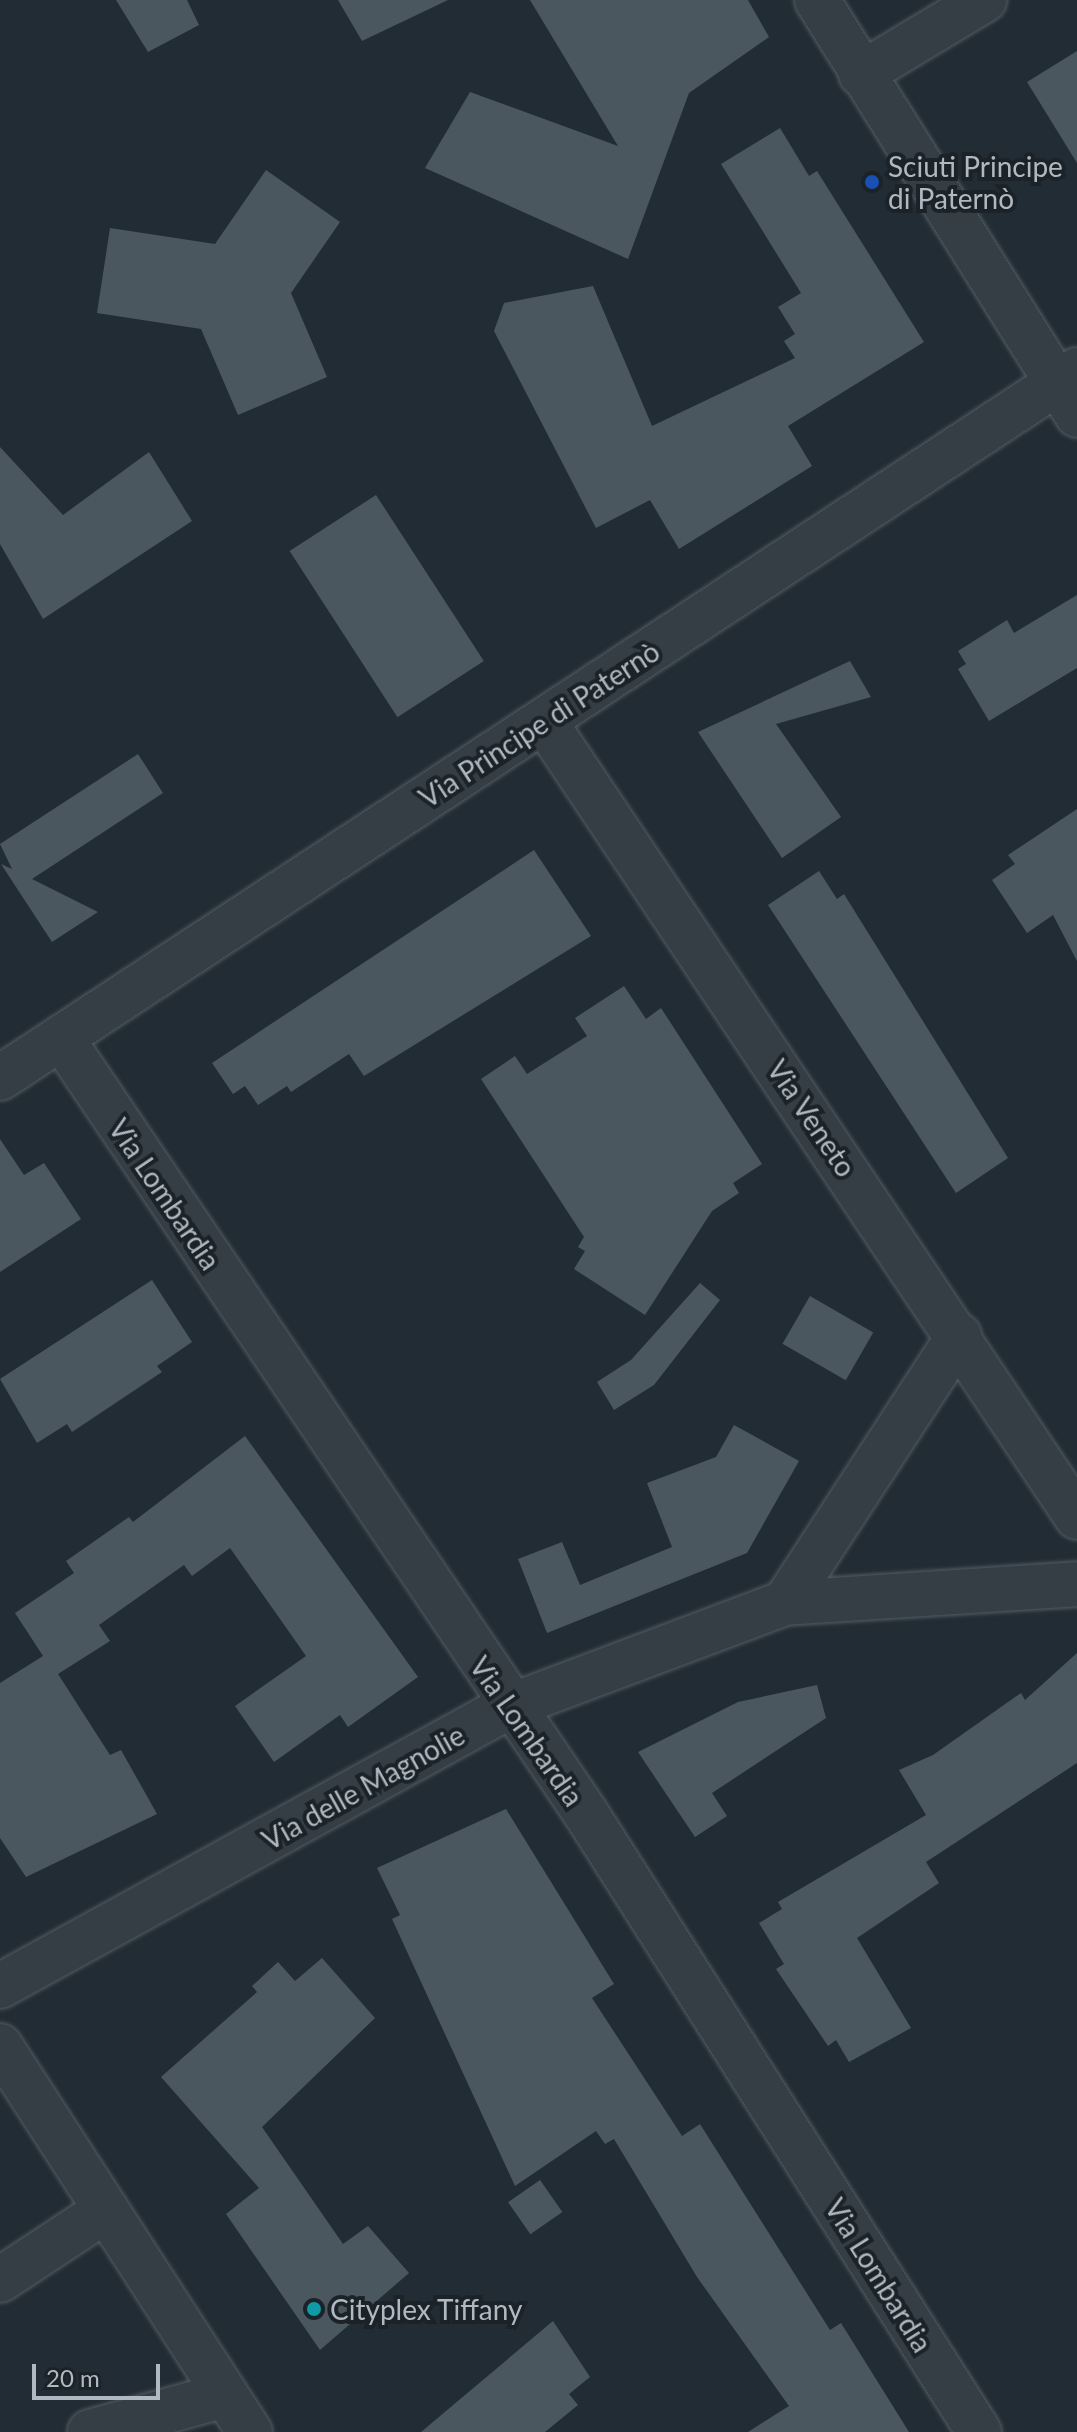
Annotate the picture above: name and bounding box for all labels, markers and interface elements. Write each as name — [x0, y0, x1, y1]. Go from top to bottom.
place label: Sciuti Principe di Paternò — [888, 149, 1063, 215]
marker: Sciuti Principe di Paternò — [863, 173, 881, 191]
street label: Via Principe di Paternò — [413, 634, 665, 814]
street label: Via Veneto — [760, 1053, 864, 1183]
street label: Via Lombardia — [102, 1112, 228, 1276]
street label: Via Lombardia — [463, 1650, 591, 1812]
street label: Via delle Magnolie — [256, 1718, 470, 1856]
street label: Via Lombardia — [818, 2192, 940, 2358]
place label: Cityplex Tiffany — [330, 2292, 523, 2326]
marker: Cityplex Tiffany — [305, 2300, 323, 2318]
scale bar — [36, 2348, 164, 2398]
text: 20 m — [46, 2363, 100, 2392]

